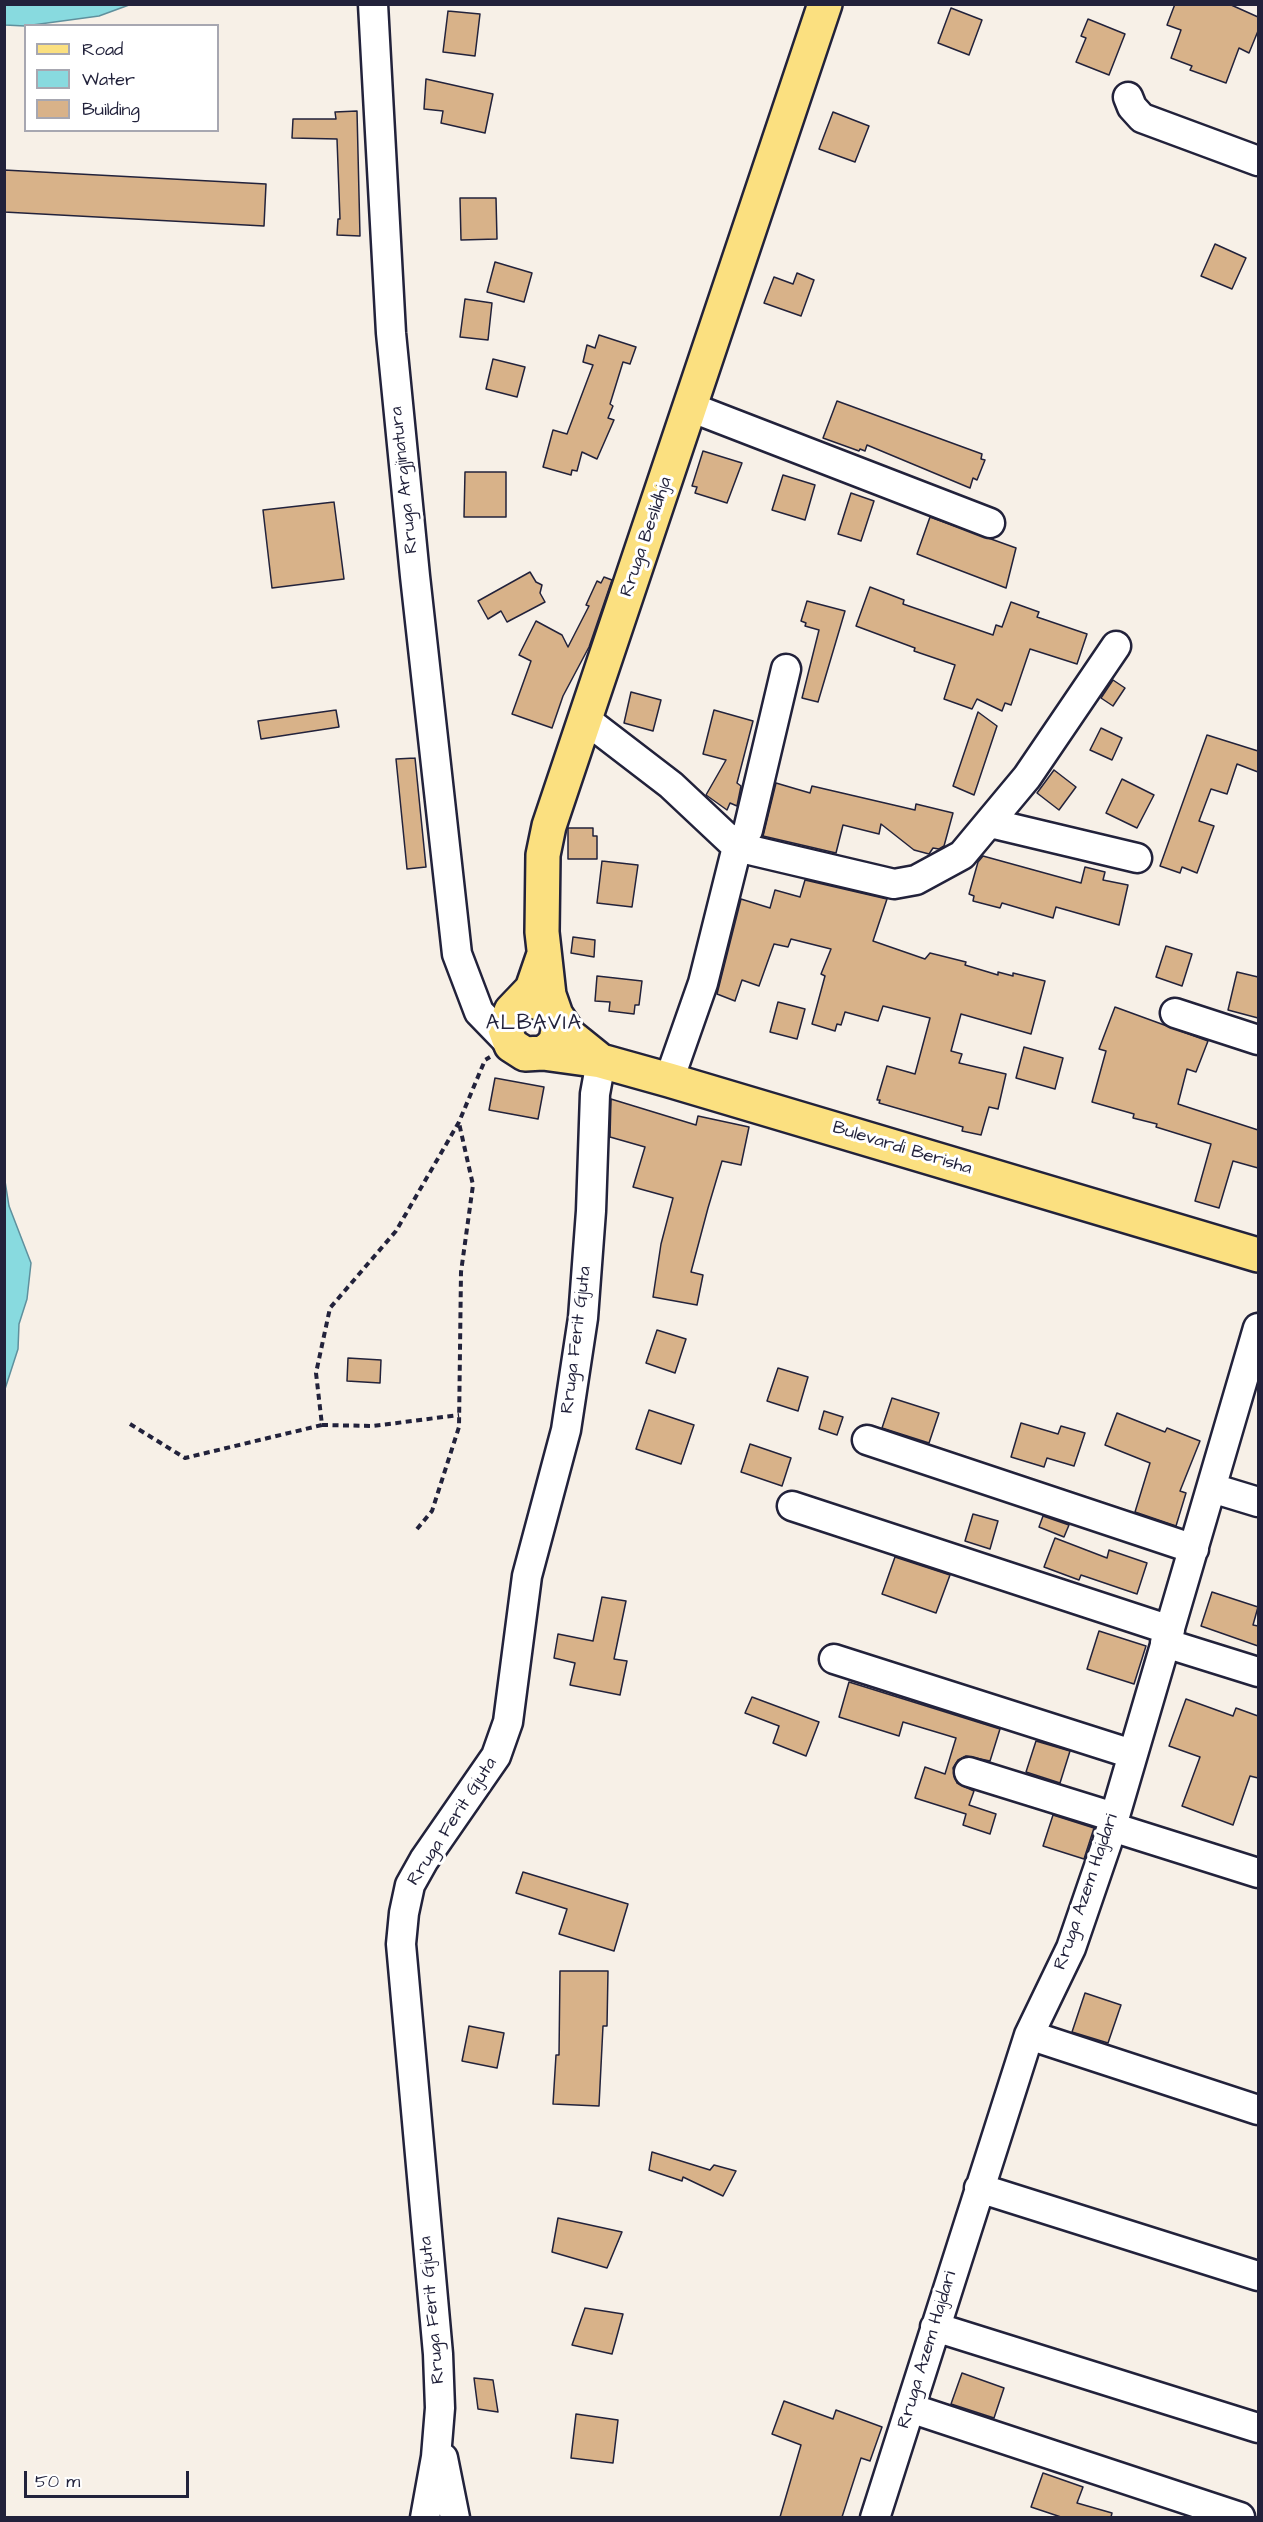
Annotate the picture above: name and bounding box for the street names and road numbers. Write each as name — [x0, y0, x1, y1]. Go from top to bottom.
street label: Rruga Argjinatura — [387, 405, 423, 555]
street label: Rruga Beslidhja — [616, 474, 678, 600]
street label: Bulevardi Berisha — [830, 1118, 974, 1180]
street label: Rruga Ferit Gjuta — [557, 1265, 597, 1415]
street label: Rruga Ferit Gjuta — [404, 1754, 502, 1890]
street label: Rruga Azem Hajdari — [1050, 1811, 1124, 1973]
street label: Rruga Ferit Gjuta — [416, 2235, 450, 2385]
street label: Rruga Azem Hajdari — [894, 2269, 962, 2431]

